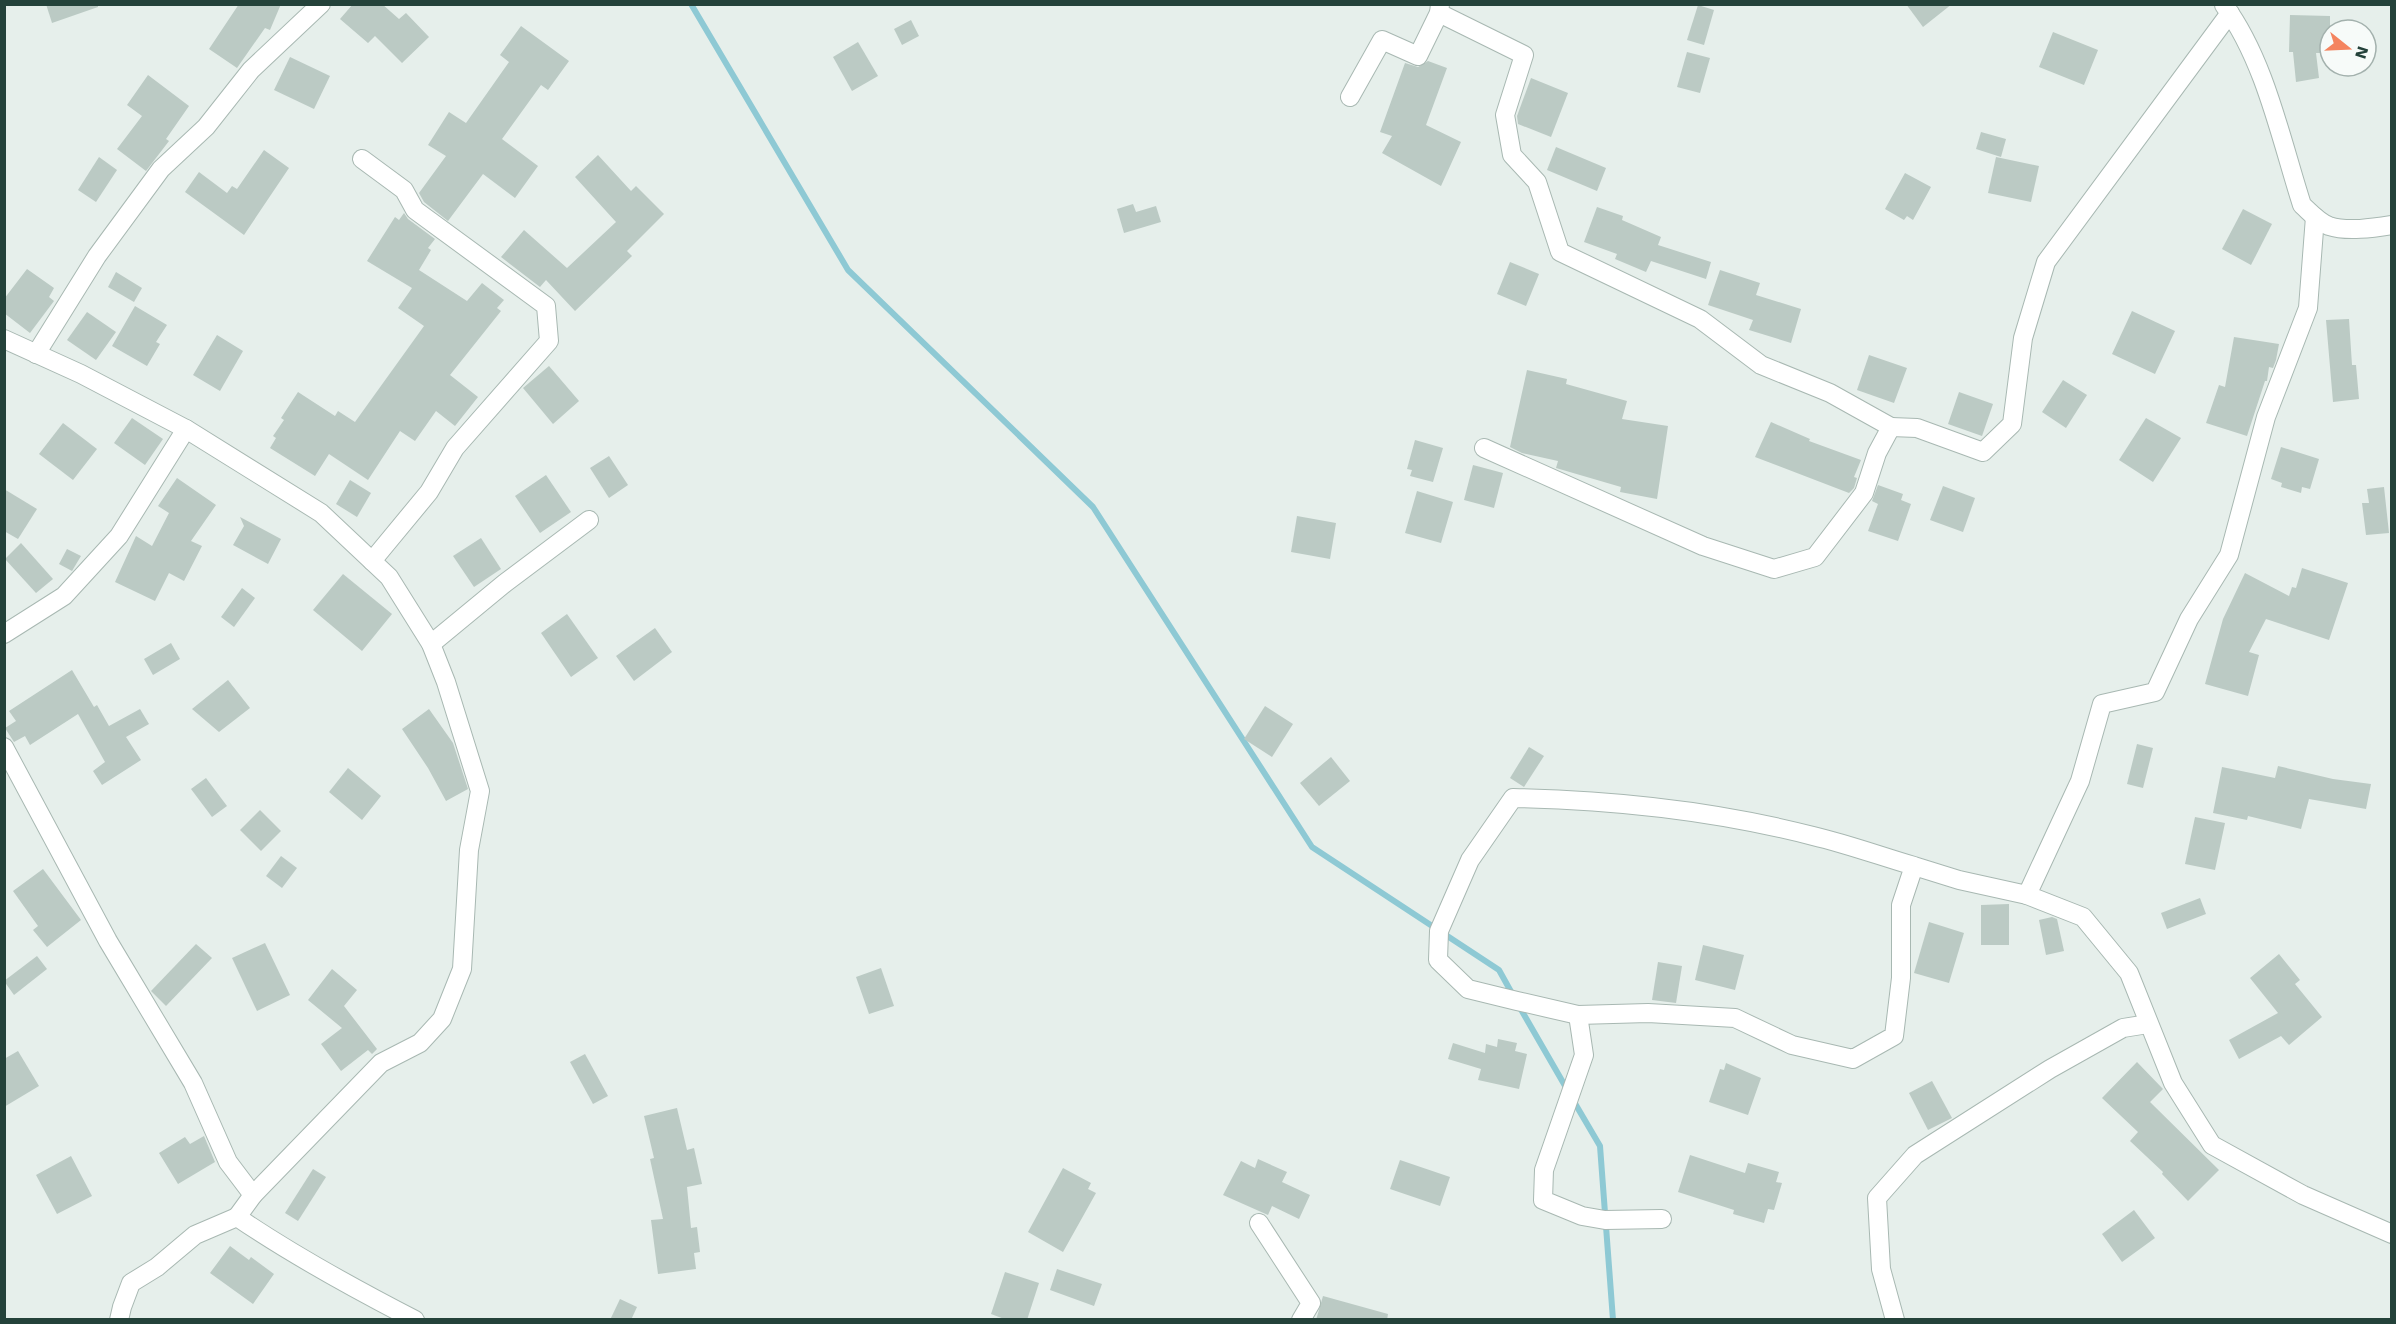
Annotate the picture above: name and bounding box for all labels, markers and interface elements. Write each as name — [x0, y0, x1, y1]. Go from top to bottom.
north arrow — [2318, 18, 2378, 78]
text: N — [2351, 44, 2373, 61]

